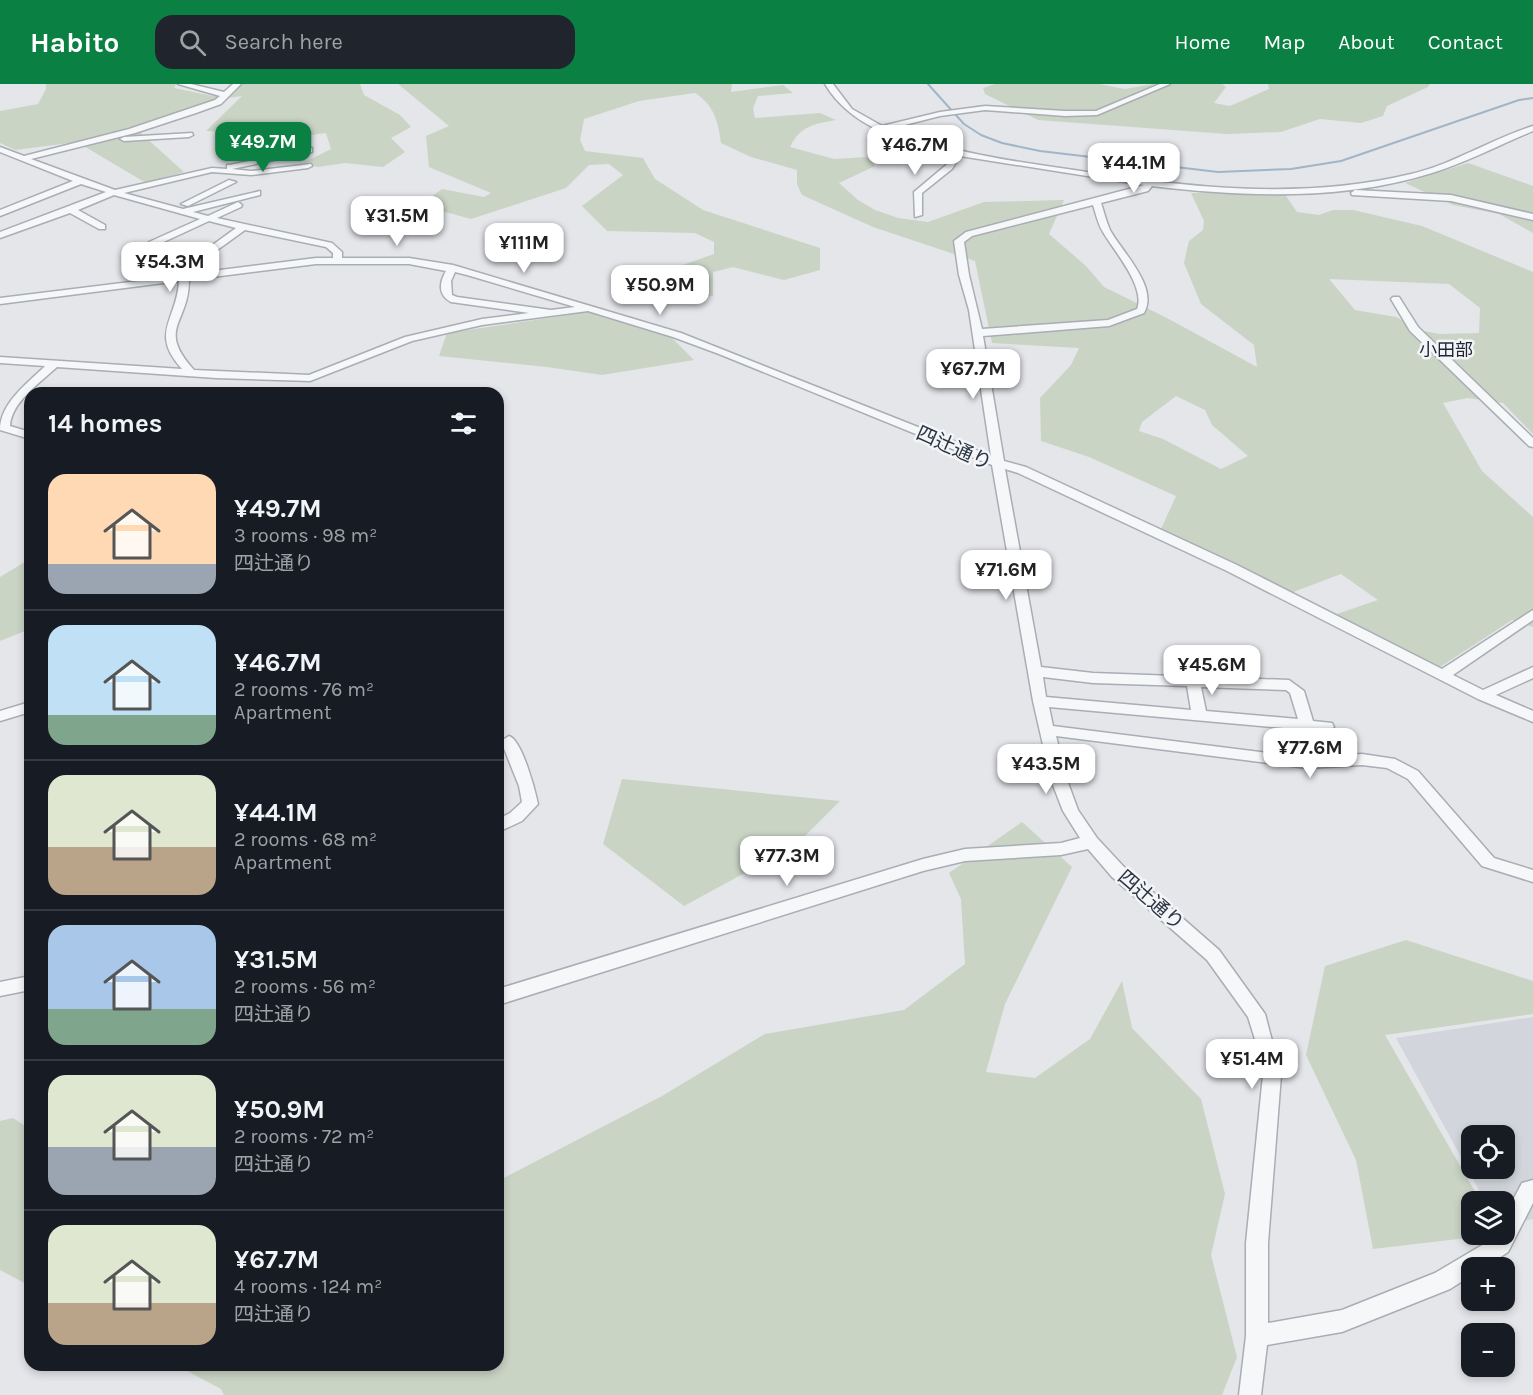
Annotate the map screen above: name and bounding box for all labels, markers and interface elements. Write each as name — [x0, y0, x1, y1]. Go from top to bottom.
search box — [155, 15, 575, 69]
text: Habito — [30, 26, 119, 59]
icon: search — [176, 26, 209, 59]
text: Search here — [224, 29, 343, 55]
text: Home — [1175, 30, 1231, 54]
text: Map — [1264, 30, 1305, 54]
text: About — [1338, 30, 1395, 54]
text: Contact — [1428, 30, 1503, 54]
pin: ¥49.7M — [214, 122, 312, 173]
pin: ¥46.7M — [866, 125, 964, 176]
text: ¥49.7M — [229, 130, 297, 153]
text: ¥46.7M — [881, 133, 949, 156]
pin: ¥44.1M — [1085, 143, 1183, 194]
text: ¥44.1M — [1102, 151, 1166, 174]
pin: ¥31.5M — [348, 196, 446, 247]
text: ¥31.5M — [365, 204, 429, 227]
pin: ¥111M — [482, 223, 566, 274]
text: ¥111M — [499, 231, 549, 254]
pin: ¥54.3M — [121, 242, 219, 293]
text: ¥54.3M — [135, 250, 205, 273]
pin: ¥50.9M — [611, 265, 709, 316]
text: ¥50.9M — [625, 273, 695, 296]
district label: 小田部 — [1419, 339, 1473, 361]
pin: ¥67.7M — [924, 349, 1022, 400]
text: ¥67.7M — [940, 357, 1006, 380]
icon: filters — [447, 407, 480, 440]
text: 14 homes — [48, 408, 162, 439]
street label: 四辻通り — [913, 421, 995, 475]
text: ¥49.7M — [234, 493, 322, 524]
icon: home — [96, 498, 168, 570]
text: 3 rooms · 98 m² — [234, 524, 377, 547]
pin: ¥71.6M — [957, 550, 1055, 601]
text: 四辻通り — [234, 552, 314, 575]
text: ¥71.6M — [975, 558, 1037, 581]
pin: ¥45.6M — [1163, 645, 1261, 696]
text: ¥46.7M — [234, 647, 322, 678]
icon: home — [96, 649, 168, 721]
text: ¥45.6M — [1177, 653, 1247, 676]
text: 2 rooms · 76 m² — [234, 678, 374, 701]
text: Apartment — [234, 701, 332, 724]
pin: ¥77.6M — [1261, 728, 1359, 779]
text: ¥77.6M — [1277, 736, 1343, 759]
pin: ¥43.5M — [997, 744, 1095, 795]
text: ¥43.5M — [1011, 752, 1081, 775]
text: ¥44.1M — [234, 797, 318, 828]
icon: home — [96, 799, 168, 871]
text: 2 rooms · 68 m² — [234, 828, 377, 851]
pin: ¥77.3M — [738, 836, 836, 887]
text: ¥77.3M — [754, 844, 820, 867]
text: Apartment — [234, 851, 332, 874]
street label: 四辻通り — [1113, 865, 1189, 935]
text: ¥31.5M — [234, 944, 318, 975]
icon: home — [96, 949, 168, 1021]
text: 2 rooms · 56 m² — [234, 975, 376, 998]
text: 四辻通り — [234, 1003, 314, 1026]
pin: ¥51.4M — [1203, 1039, 1301, 1090]
text: ¥51.4M — [1220, 1047, 1284, 1070]
text: ¥50.9M — [234, 1094, 325, 1125]
icon: home — [96, 1099, 168, 1171]
text: 2 rooms · 72 m² — [234, 1125, 374, 1148]
map controls — [1461, 1125, 1515, 1377]
button: locate — [1461, 1125, 1515, 1179]
text: 四辻通り — [234, 1153, 314, 1176]
button: layers — [1461, 1191, 1515, 1245]
text: ¥67.7M — [234, 1244, 319, 1275]
icon: home — [96, 1249, 168, 1321]
button: + — [1461, 1257, 1515, 1311]
text: 4 rooms · 124 m² — [234, 1275, 382, 1298]
text: 四辻通り — [234, 1303, 314, 1326]
button: − — [1461, 1323, 1515, 1377]

